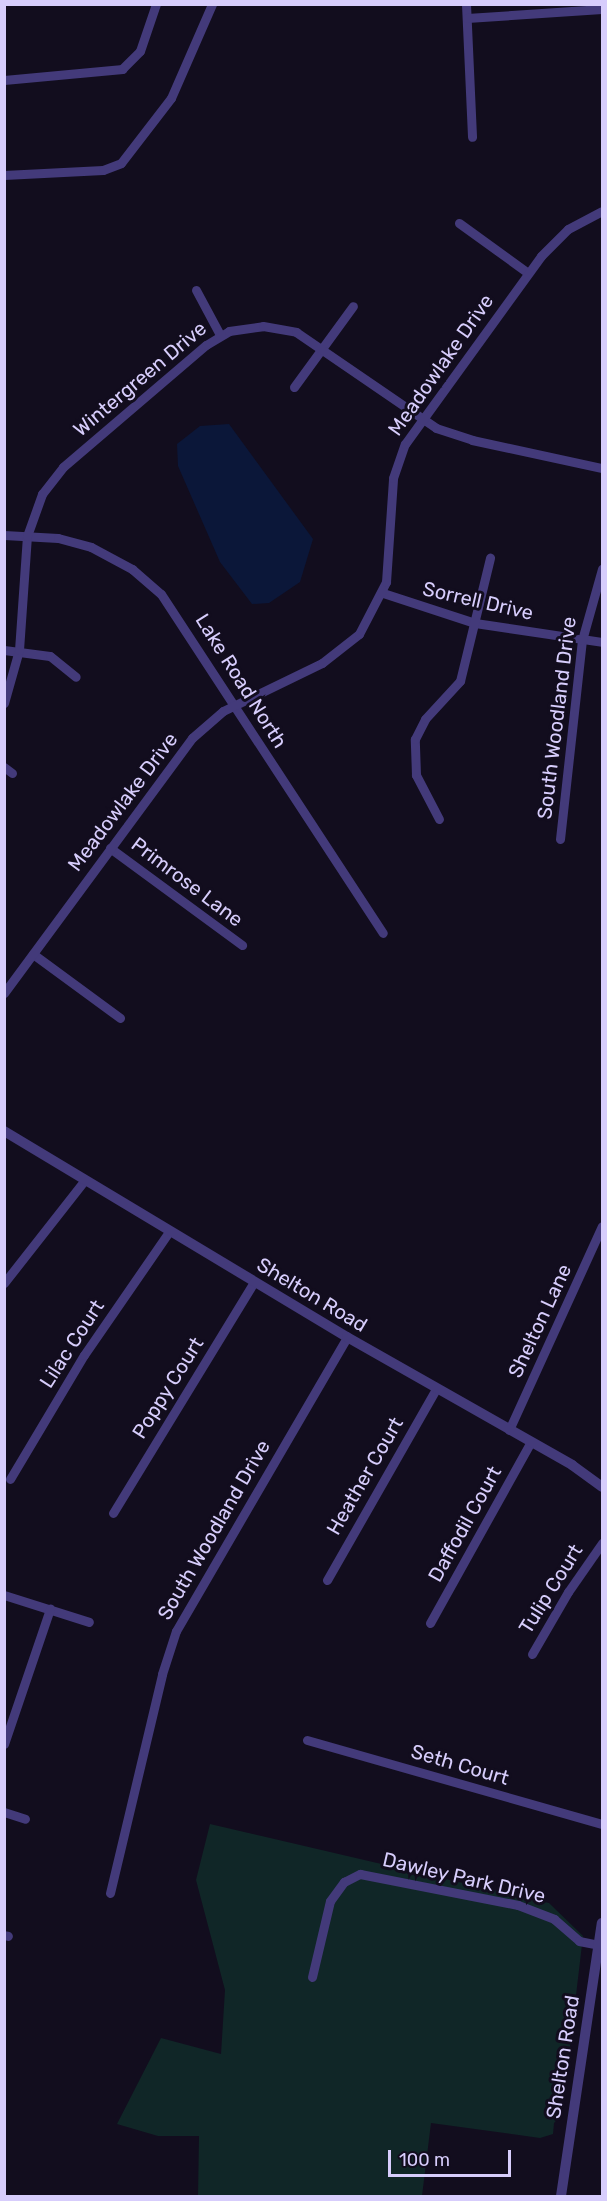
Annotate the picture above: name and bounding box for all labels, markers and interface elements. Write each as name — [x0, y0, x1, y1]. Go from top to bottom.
street label: Meadowlake Drive — [383, 290, 499, 440]
street label: Wintergreen Drive — [69, 316, 211, 442]
street label: Sorrell Drive — [420, 577, 536, 625]
street label: Lake Road North — [190, 610, 292, 752]
street label: South Woodland Drive — [533, 615, 581, 821]
street label: Meadowlake Drive — [63, 728, 183, 876]
street label: Primrose Lane — [126, 832, 248, 932]
street label: Shelton Road — [253, 1253, 371, 1337]
street label: Shelton Lane — [503, 1260, 577, 1382]
street label: Lilac Court — [35, 1295, 109, 1393]
street label: Poppy Court — [127, 1333, 209, 1443]
street label: Heather Court — [322, 1413, 408, 1539]
street label: South Woodland Drive — [153, 1436, 275, 1624]
street label: Daffodil Court — [423, 1462, 507, 1586]
street label: Tulip Court — [514, 1540, 588, 1638]
street label: Seth Court — [408, 1740, 512, 1790]
street label: Dawley Park Drive — [380, 1848, 548, 1908]
street label: Shelton Road — [541, 1994, 585, 2120]
scale bar — [391, 2138, 514, 2176]
text: 100 m — [399, 2149, 450, 2171]

